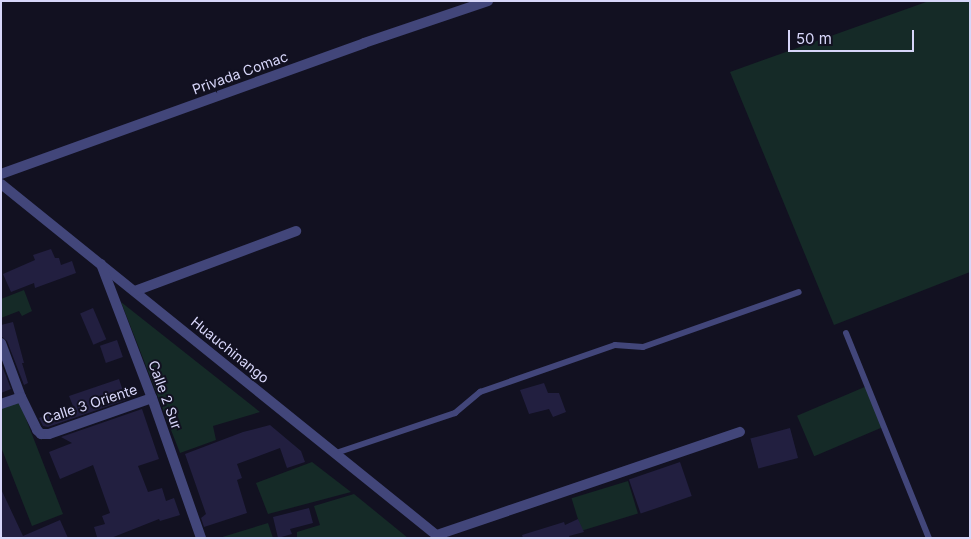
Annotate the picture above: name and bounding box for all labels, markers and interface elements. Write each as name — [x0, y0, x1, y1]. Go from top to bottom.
scale bar — [791, 20, 917, 52]
text: 50 m — [796, 29, 832, 48]
street label: Privada Comac — [190, 48, 290, 98]
street label: Huauchinango — [187, 313, 273, 387]
street label: Calle 2 Sur — [145, 358, 185, 432]
street label: Calle 3 Oriente — [41, 381, 139, 427]

